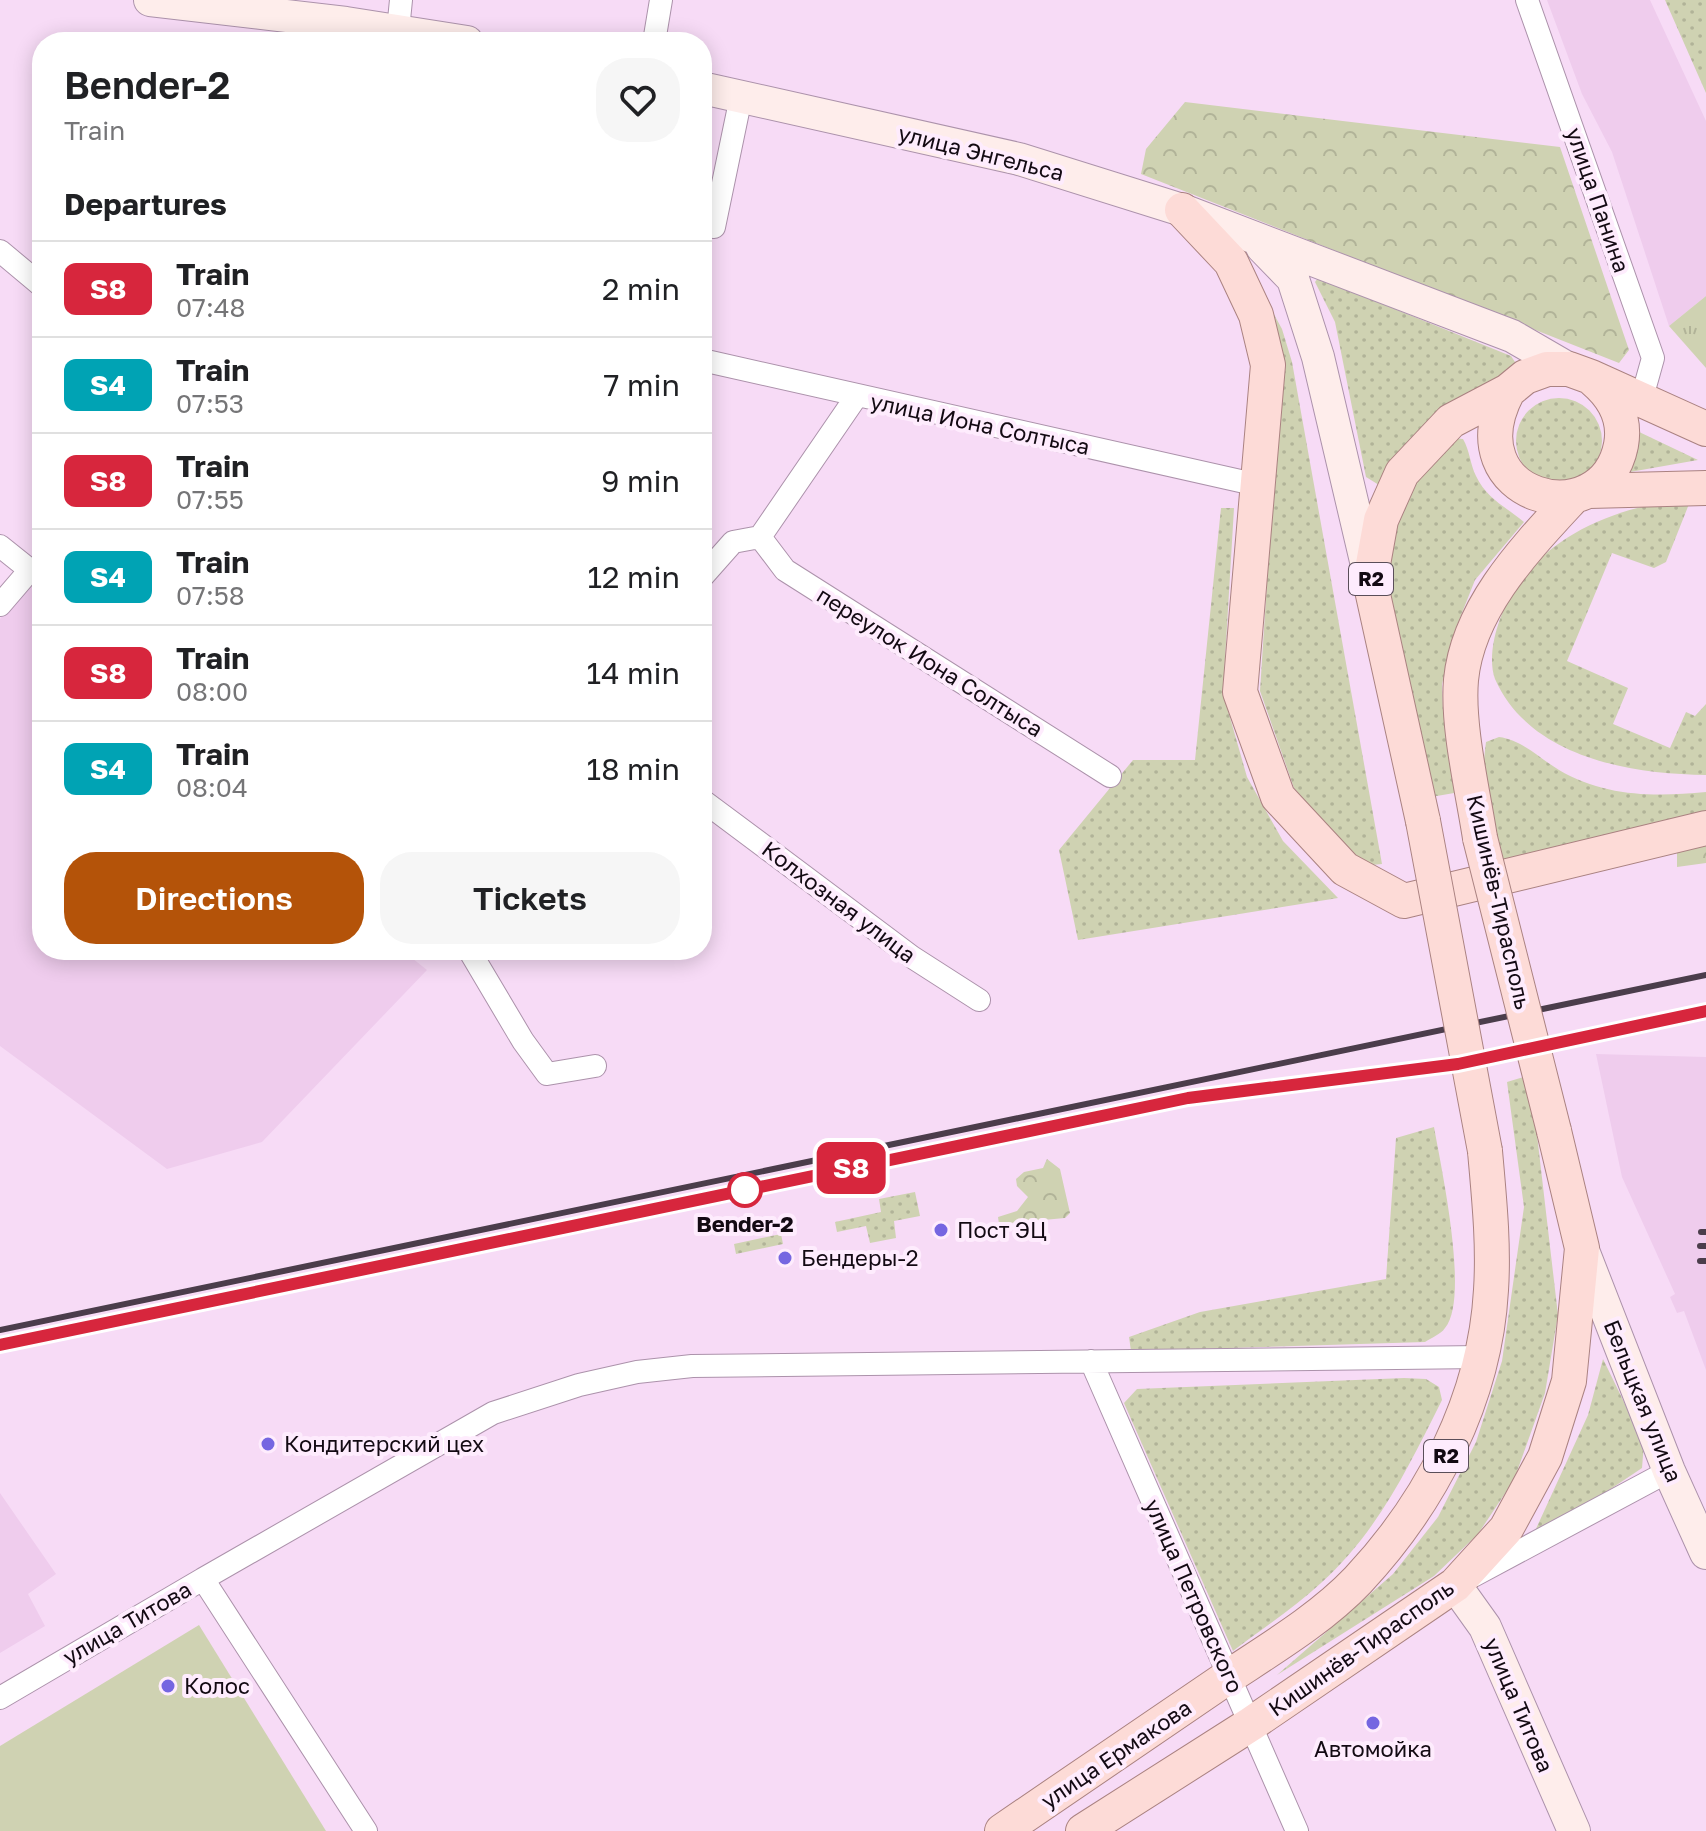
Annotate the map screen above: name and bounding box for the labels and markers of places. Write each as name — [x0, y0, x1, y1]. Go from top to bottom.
marker: Bender-2 — [728, 1173, 762, 1207]
place label: Bender-2 — [696, 1210, 794, 1237]
place label: Пост ЭЦ — [957, 1216, 1047, 1243]
marker: Пост ЭЦ — [932, 1221, 950, 1239]
place label: Бендеры-2 — [801, 1244, 919, 1271]
marker: Бендеры-2 — [776, 1249, 794, 1267]
place label: Кондитерский цех — [284, 1430, 484, 1457]
marker: Кондитерский цех — [259, 1435, 277, 1453]
place label: Колос — [184, 1672, 250, 1699]
marker: Колос — [159, 1677, 177, 1695]
marker: Автомойка — [1364, 1714, 1382, 1732]
place label: Автомойка — [1314, 1735, 1432, 1762]

